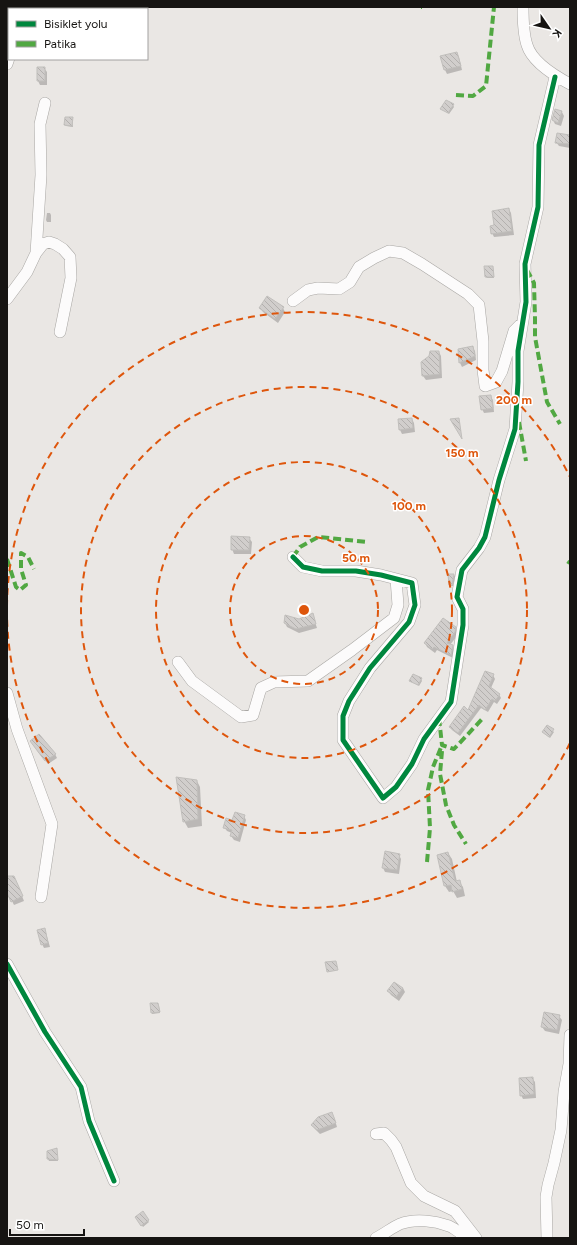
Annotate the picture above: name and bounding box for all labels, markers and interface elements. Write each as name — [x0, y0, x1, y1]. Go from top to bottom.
legend — [8, 8, 148, 60]
north arrow — [529, 8, 569, 48]
text: Bisiklet yolu — [44, 17, 107, 31]
text: K — [549, 27, 564, 41]
text: Patika — [44, 37, 76, 51]
text: 200 m — [496, 393, 532, 407]
text: 150 m — [445, 446, 479, 460]
text: 100 m — [392, 499, 426, 513]
text: 50 m — [342, 551, 370, 565]
centre of rings — [297, 603, 311, 617]
scale bar — [10, 1211, 84, 1237]
text: 50 m — [16, 1218, 44, 1232]

